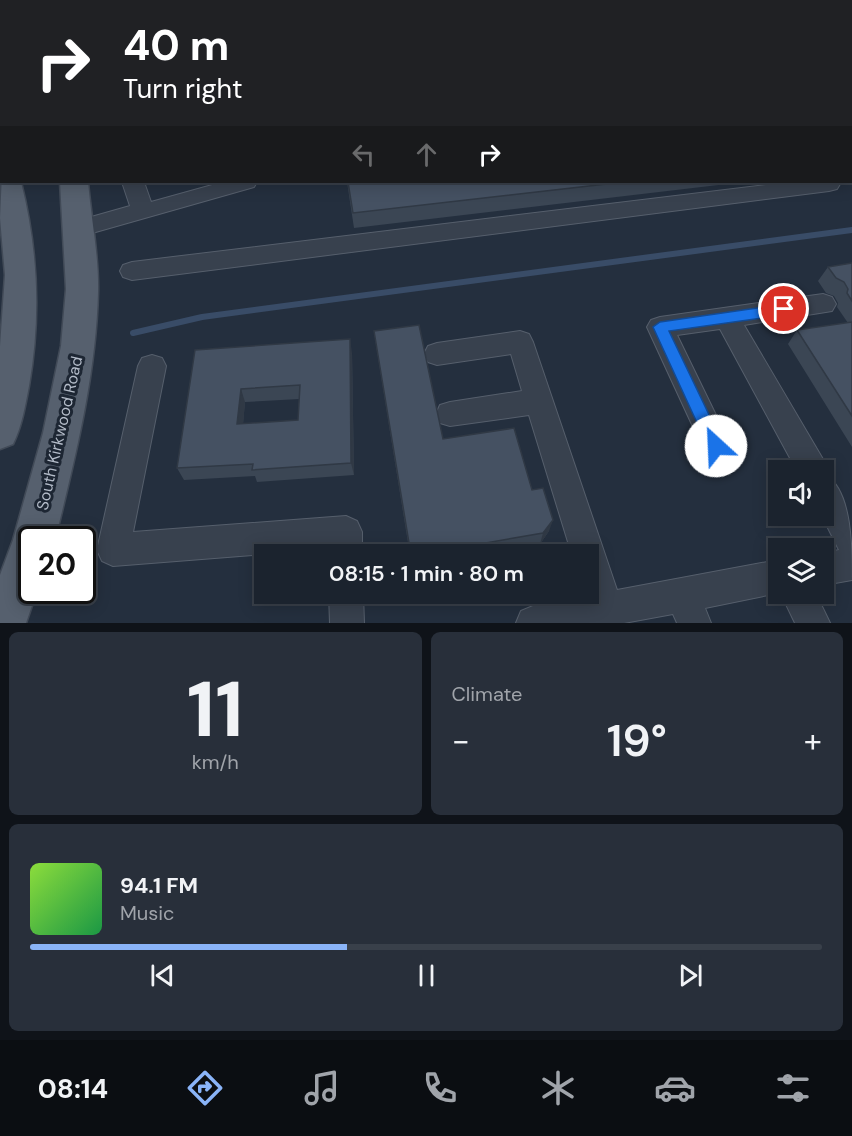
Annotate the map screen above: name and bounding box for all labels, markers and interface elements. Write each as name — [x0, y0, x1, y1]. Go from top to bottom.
text: 40 m — [123, 18, 229, 73]
icon: right — [24, 24, 102, 102]
text: Turn right — [123, 71, 243, 106]
icon: left — [347, 138, 380, 171]
icon: ahead — [410, 138, 443, 171]
icon: right — [473, 138, 506, 171]
pin — [758, 283, 809, 334]
icon: arrive — [767, 292, 800, 325]
street label: South Kirkwood Road — [32, 354, 87, 512]
position arrow — [684, 414, 748, 478]
map controls — [768, 460, 834, 604]
button: sound — [768, 460, 834, 526]
speed limit sign: 20 — [18, 526, 96, 604]
button: layers — [768, 538, 834, 604]
text: 08:15 · 1 min · 80 m — [329, 559, 524, 588]
text: 11 — [187, 659, 244, 760]
text: Climate — [452, 681, 522, 707]
text: 19° — [607, 711, 667, 770]
text: − — [452, 719, 470, 762]
text: + — [804, 719, 822, 762]
text: km/h — [192, 749, 239, 775]
text: 94.1 FM — [120, 871, 198, 900]
text: Music — [120, 900, 175, 926]
icon: previous — [146, 959, 179, 992]
icon: pause — [410, 959, 443, 992]
icon: next — [674, 959, 707, 992]
icon: directions — [184, 1067, 226, 1109]
icon: music — [301, 1067, 343, 1109]
icon: phone — [419, 1067, 461, 1109]
icon: climate — [537, 1067, 579, 1109]
icon: car — [654, 1067, 696, 1109]
icon: filters — [772, 1067, 814, 1109]
text: 08:14 — [38, 1071, 108, 1106]

